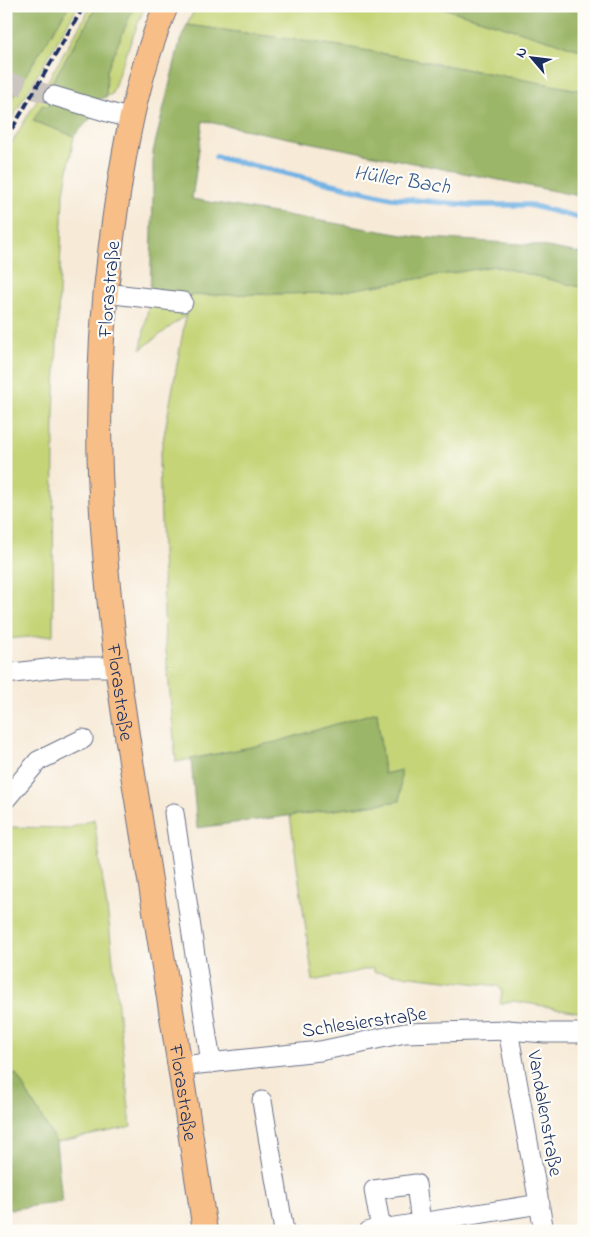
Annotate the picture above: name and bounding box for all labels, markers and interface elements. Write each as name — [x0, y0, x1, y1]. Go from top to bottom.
north arrow — [508, 32, 558, 82]
text: N — [510, 43, 533, 62]
water label: Hüller Bach — [351, 159, 453, 204]
street label: Florastraße — [92, 240, 129, 340]
street label: Florastraße — [97, 642, 140, 743]
street label: Schlesierstraße — [300, 1000, 429, 1047]
street label: Florastraße — [160, 1042, 203, 1143]
street label: Vandalenstraße — [518, 1047, 569, 1179]

